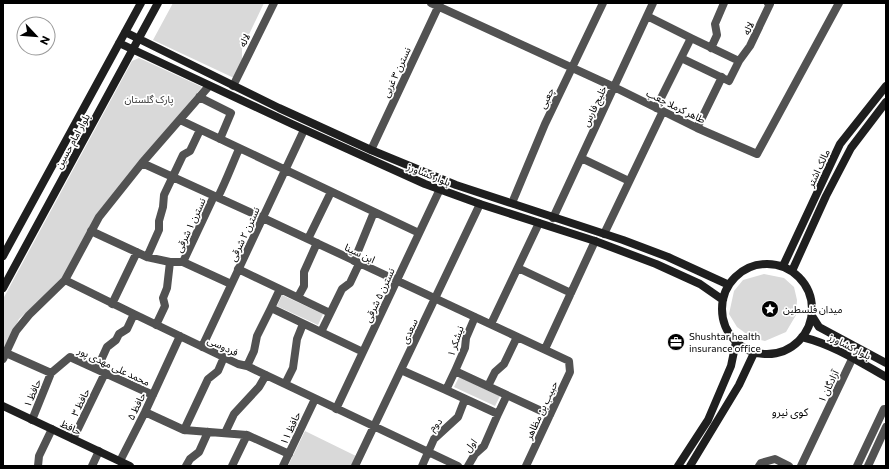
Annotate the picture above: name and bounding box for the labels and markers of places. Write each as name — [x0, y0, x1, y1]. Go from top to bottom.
place icon: میدان فلسطین — [760, 299, 780, 319]
place label: میدان فلسطین — [783, 303, 843, 315]
place label: Shushtar health insurance office — [689, 330, 761, 354]
office icon: Shushtar health insurance office — [666, 332, 686, 352]

